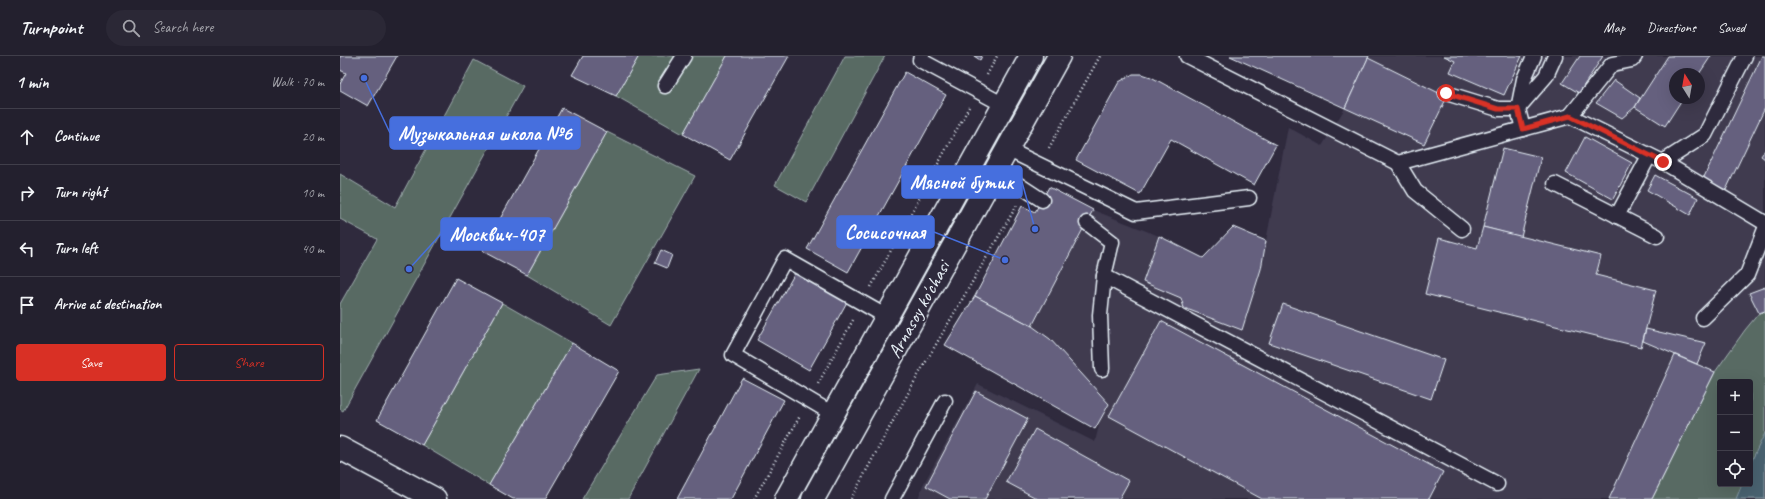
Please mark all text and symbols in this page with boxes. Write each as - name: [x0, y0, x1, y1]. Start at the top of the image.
- search box: [106, 10, 386, 46]
- text: Turnpoint: [20, 16, 82, 40]
- icon: search: [120, 17, 142, 39]
- text: Search here: [152, 18, 214, 37]
- text: Map: [1604, 19, 1625, 36]
- text: Directions: [1647, 19, 1696, 36]
- text: Saved: [1718, 19, 1745, 36]
- north arrow: [1669, 68, 1705, 104]
- text: 1 min: [16, 72, 49, 93]
- text: Walk · 70 m: [271, 74, 324, 90]
- route start: [1437, 84, 1455, 102]
- callout: Mузыкальная школа №6: [390, 117, 580, 149]
- text: Mузыкальная школа №6: [398, 121, 573, 147]
- icon: ahead: [16, 126, 38, 148]
- text: Continue: [54, 127, 99, 146]
- text: 20 m: [302, 129, 324, 145]
- route end: [1654, 153, 1672, 171]
- callout: Мясной бутик: [902, 166, 1022, 198]
- text: Мясной бутик: [910, 170, 1016, 195]
- icon: right: [16, 182, 38, 204]
- text: Turn right: [54, 183, 107, 202]
- text: 10 m: [302, 185, 324, 201]
- callout: Сосисочная: [837, 216, 934, 248]
- callout: Москвич-407: [441, 218, 552, 250]
- text: Сосисочная: [845, 220, 927, 245]
- text: Москвич-407: [450, 222, 546, 247]
- icon: left: [16, 238, 38, 260]
- text: Turn left: [54, 239, 97, 258]
- text: 40 m: [302, 241, 324, 257]
- street label: Arnasoy ko'chasi: [882, 255, 956, 362]
- icon: arrive: [16, 294, 38, 316]
- text: Arrive at destination: [54, 295, 161, 314]
- button: Save: [16, 344, 166, 381]
- button: Share: [174, 344, 324, 381]
- map controls: [1717, 379, 1753, 487]
- button: +: [1717, 379, 1753, 415]
- button: −: [1717, 415, 1753, 451]
- button: locate: [1717, 451, 1753, 487]

